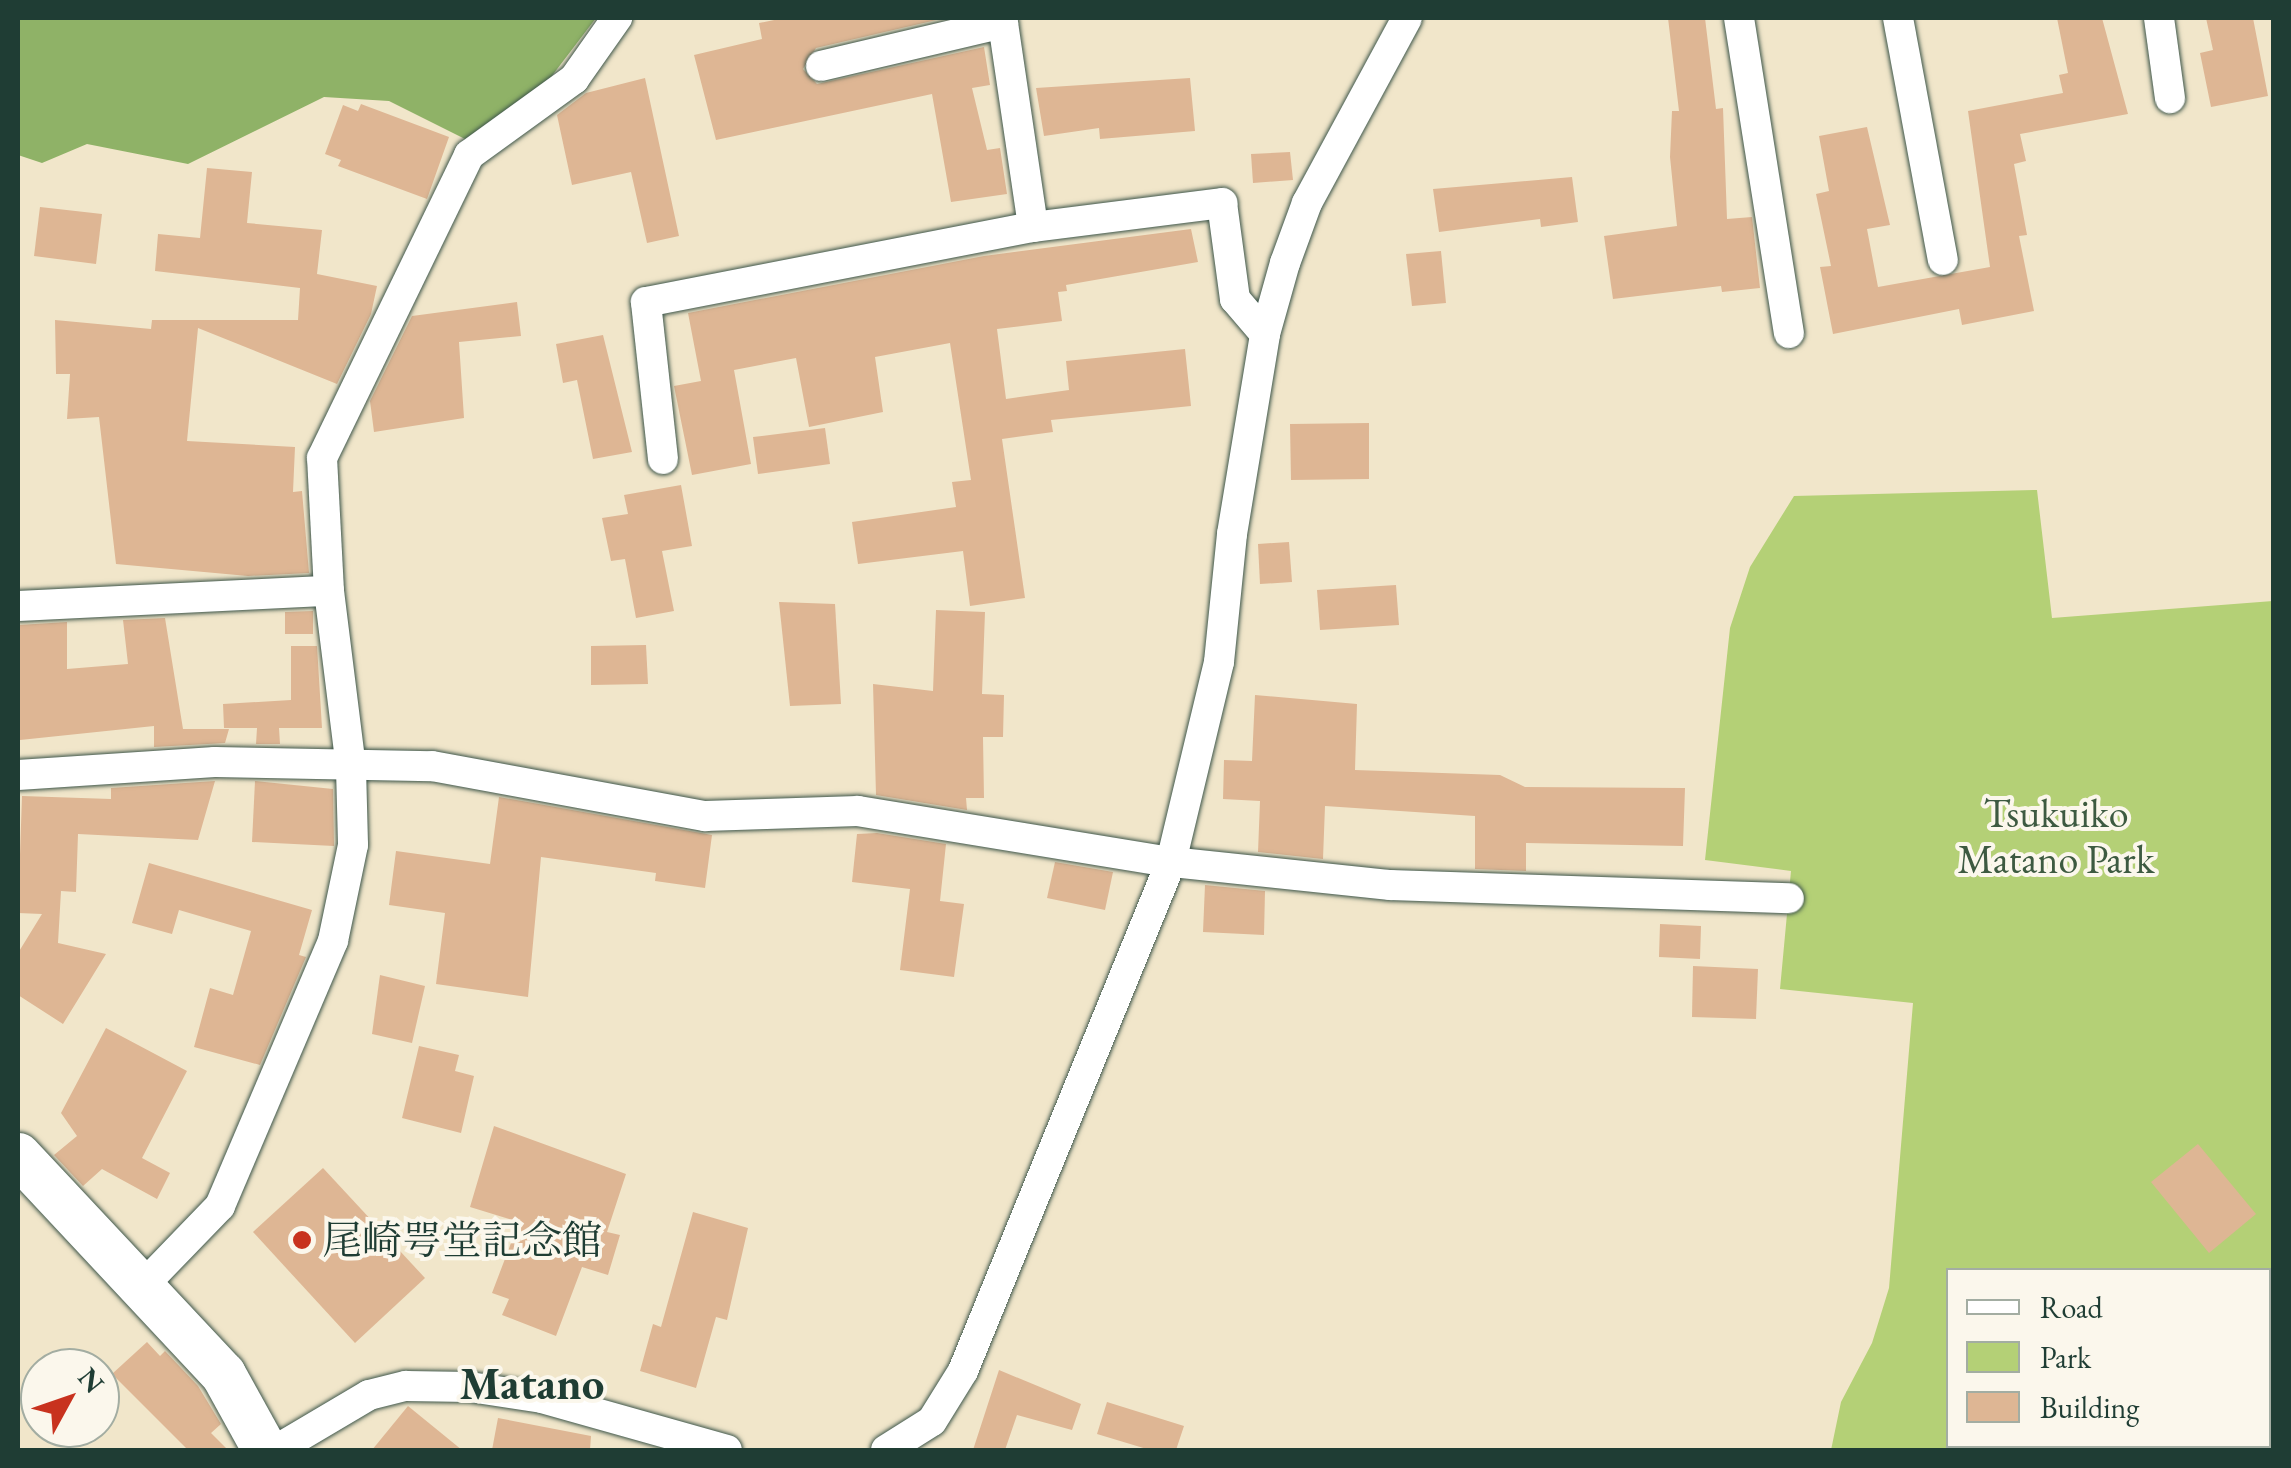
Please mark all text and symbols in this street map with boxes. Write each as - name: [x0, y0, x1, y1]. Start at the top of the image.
- park label: Tsukuiko Matano Park: [1958, 789, 2154, 883]
- place label: 尾崎咢堂記念館: [322, 1216, 602, 1264]
- marker: 尾崎咢堂記念館: [291, 1229, 313, 1251]
- legend: [1946, 1268, 2271, 1448]
- text: Road: [2040, 1288, 2103, 1327]
- text: Park: [2040, 1338, 2091, 1377]
- north arrow: [20, 1348, 120, 1448]
- district label: Matano: [460, 1357, 604, 1411]
- text: N: [70, 1360, 113, 1400]
- text: Building: [2040, 1388, 2139, 1427]

